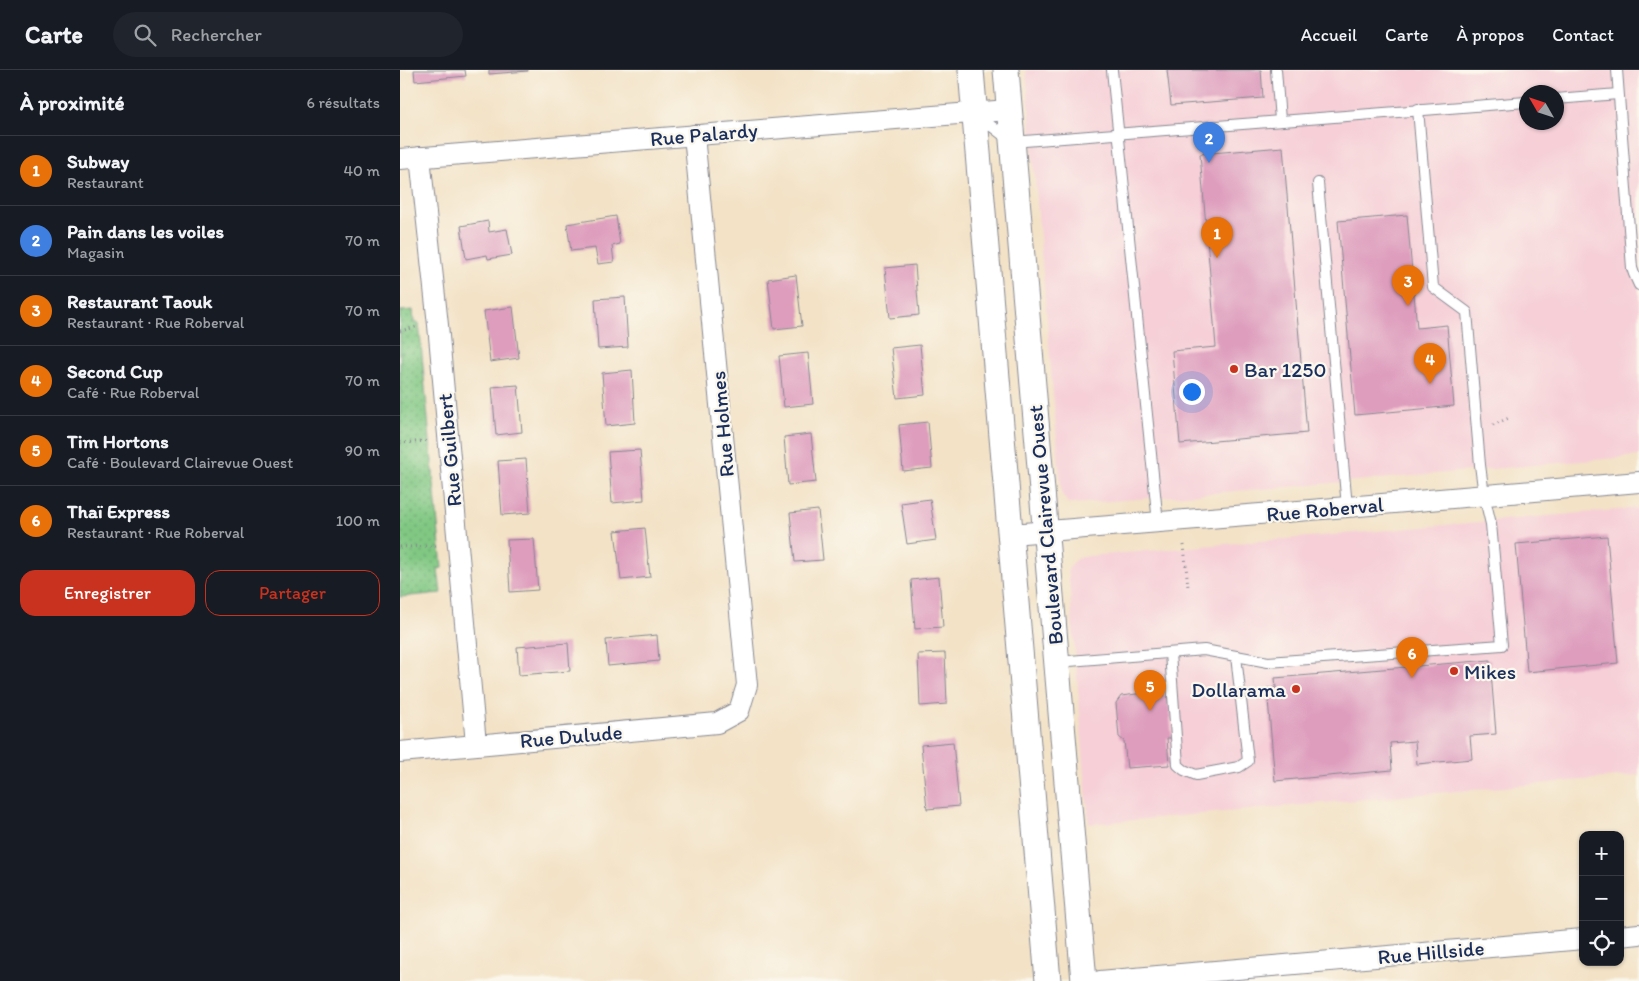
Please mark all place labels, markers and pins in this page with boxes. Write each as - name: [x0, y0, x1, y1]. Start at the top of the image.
- pin: 2: [1193, 122, 1225, 163]
- pin: 1: [1201, 217, 1233, 258]
- pin: 3: [1392, 265, 1424, 306]
- pin: 4: [1414, 343, 1446, 384]
- place label: Bar 1250: [1244, 357, 1326, 382]
- marker: Bar 1250: [1228, 363, 1240, 375]
- pin: 6: [1396, 637, 1428, 678]
- place label: Mikes: [1464, 659, 1516, 684]
- marker: Mikes: [1448, 665, 1460, 677]
- pin: 5: [1134, 670, 1166, 711]
- place label: Dollarama: [1191, 677, 1286, 702]
- marker: Dollarama: [1290, 683, 1302, 695]

